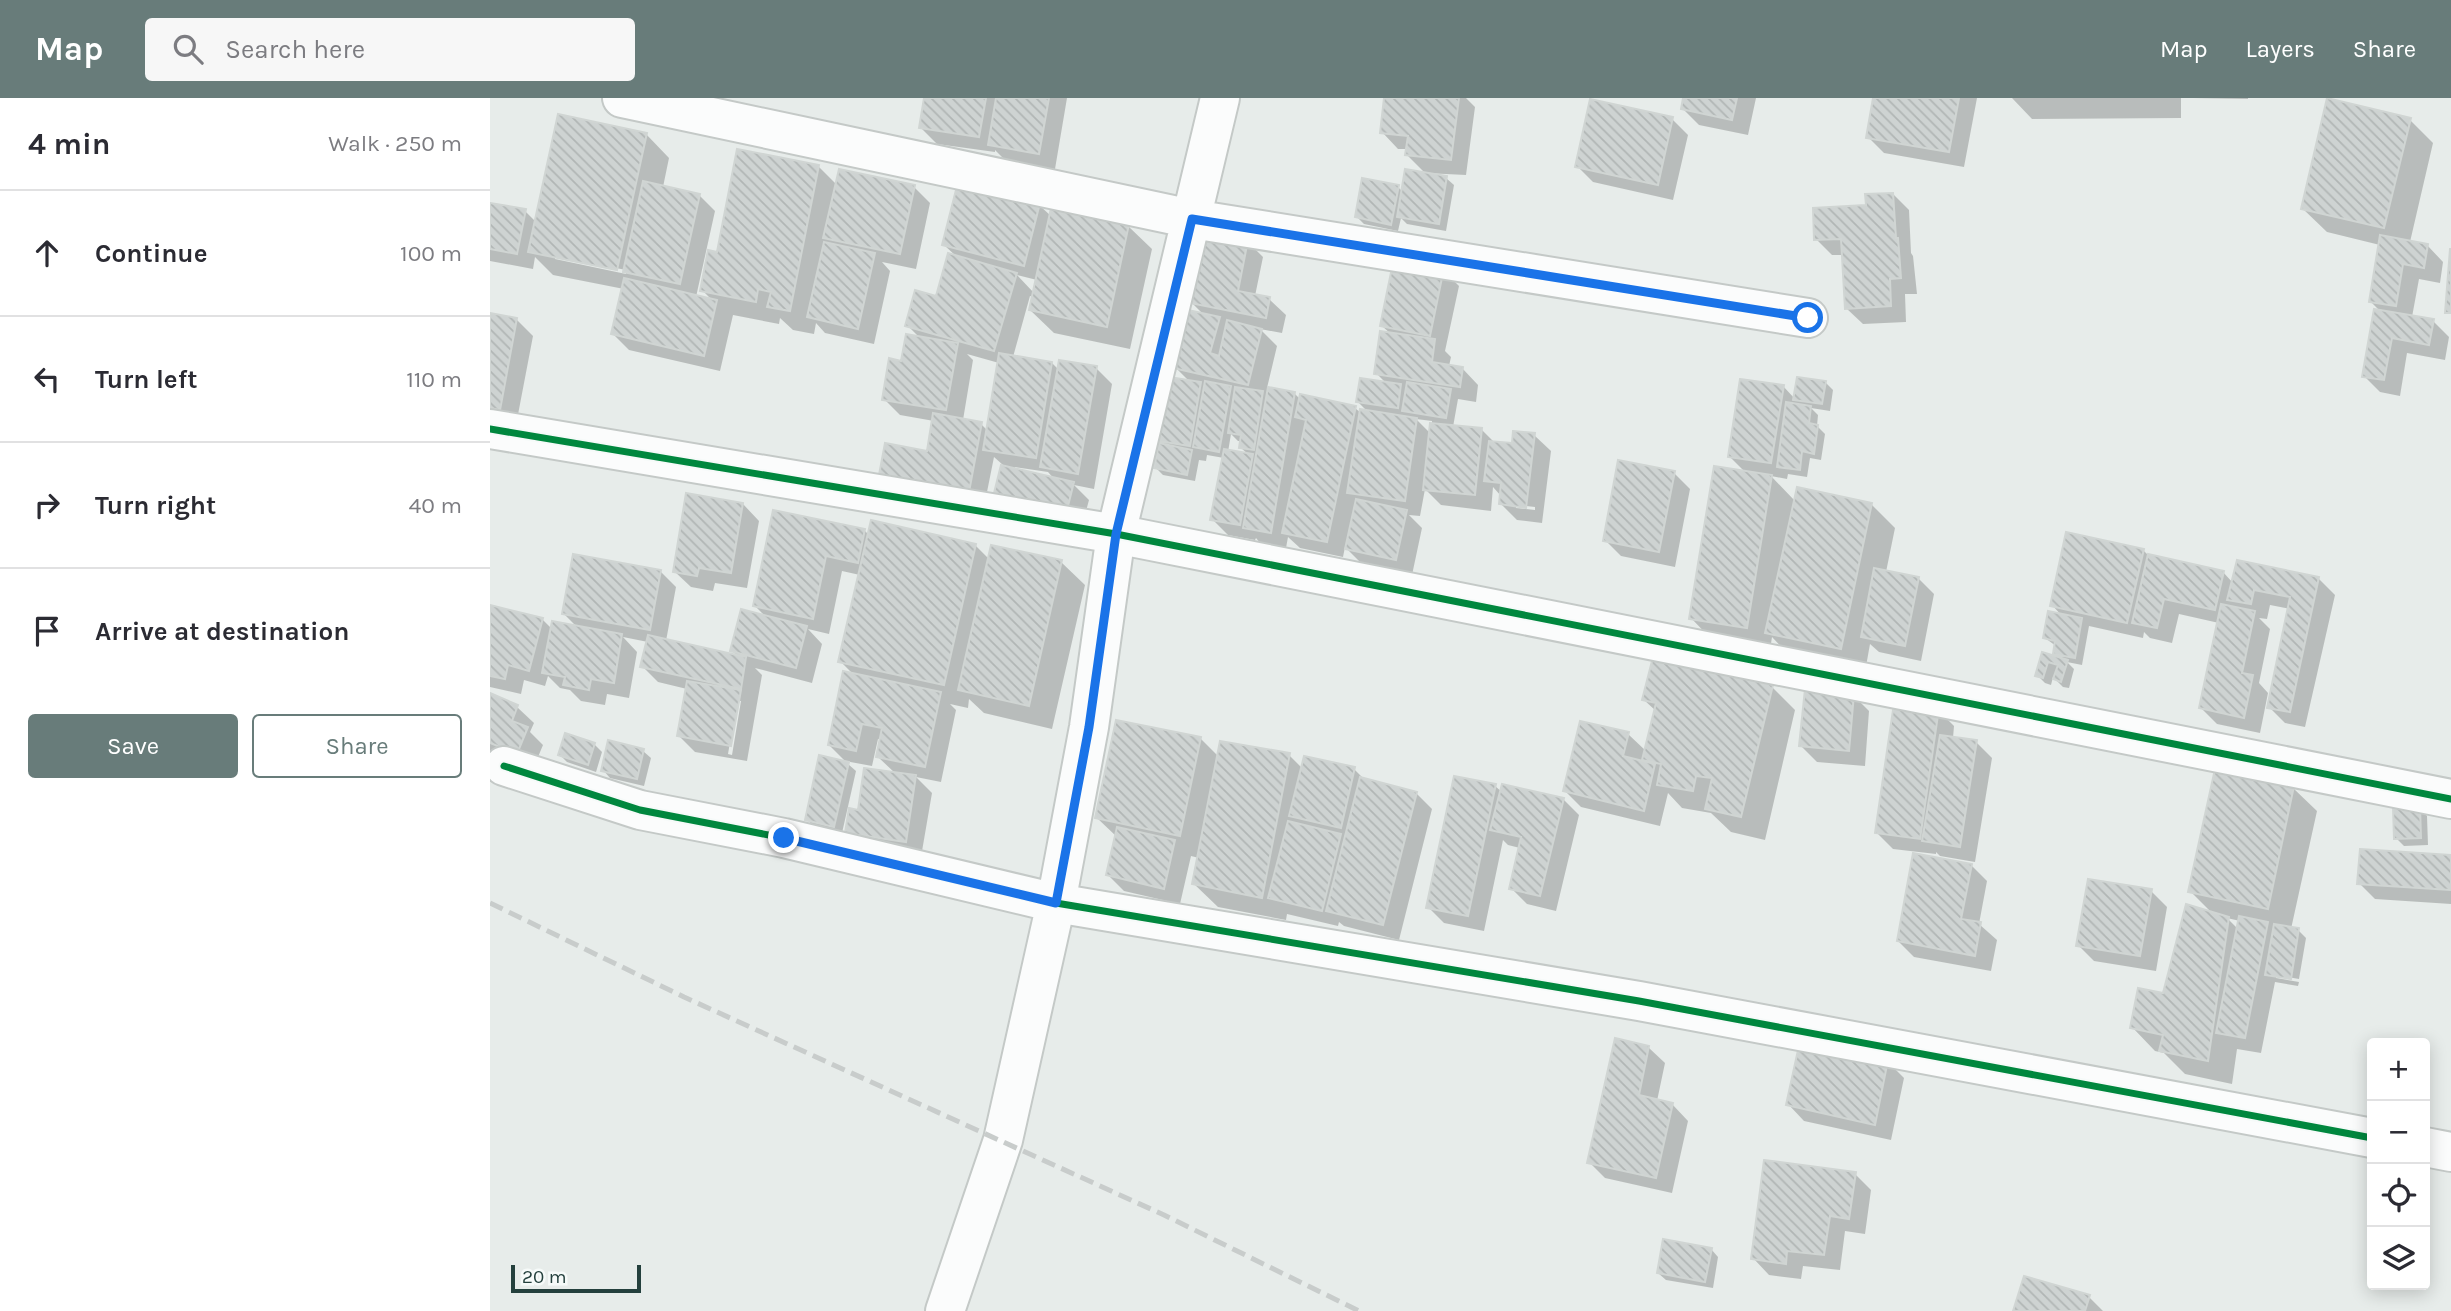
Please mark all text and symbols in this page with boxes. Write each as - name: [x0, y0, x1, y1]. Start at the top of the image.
- search box: [145, 18, 635, 81]
- text: Map: [35, 30, 103, 68]
- icon: search: [169, 30, 207, 68]
- text: Search here: [225, 34, 365, 65]
- text: Map: [2160, 35, 2208, 63]
- text: Layers: [2246, 35, 2315, 63]
- text: Share: [2353, 35, 2416, 63]
- text: 4 min: [28, 126, 110, 162]
- text: Walk · 250 m: [328, 130, 462, 157]
- icon: ahead: [28, 234, 66, 272]
- text: Continue: [95, 238, 207, 269]
- text: 100 m: [400, 240, 462, 267]
- route start: [1792, 302, 1823, 333]
- icon: left: [28, 360, 66, 398]
- text: Turn left: [95, 364, 197, 395]
- text: 110 m: [406, 366, 462, 393]
- icon: right: [28, 486, 66, 524]
- text: Turn right: [95, 490, 216, 521]
- text: 40 m: [409, 492, 462, 519]
- icon: arrive: [28, 612, 66, 650]
- text: Arrive at destination: [95, 616, 349, 647]
- button: Save: [28, 714, 238, 778]
- button: Share: [252, 714, 462, 778]
- route end: [768, 822, 799, 853]
- map controls: [2367, 1038, 2430, 1290]
- button: +: [2367, 1038, 2430, 1101]
- button: −: [2367, 1101, 2430, 1164]
- button: locate: [2367, 1164, 2430, 1227]
- button: layers: [2367, 1227, 2430, 1290]
- scale bar: [511, 1262, 640, 1294]
- text: 20 m: [522, 1266, 567, 1288]

